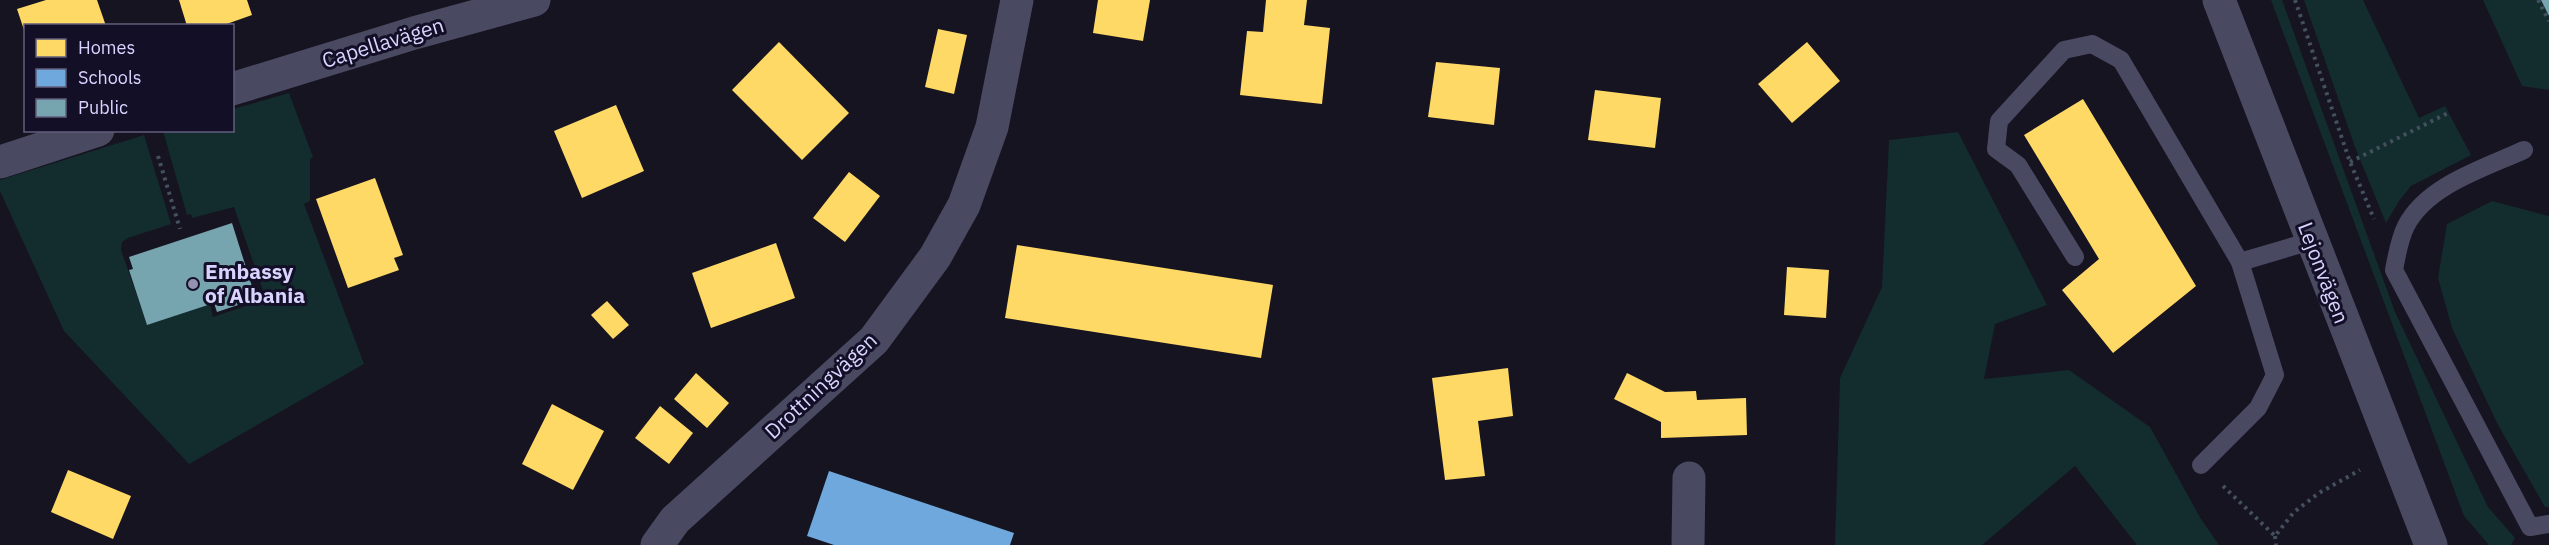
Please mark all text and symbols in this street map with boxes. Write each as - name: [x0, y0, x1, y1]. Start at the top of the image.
- street label: Capellavägen: [318, 10, 447, 74]
- legend: [24, 24, 234, 132]
- text: Homes: [78, 36, 135, 59]
- text: Schools: [78, 66, 142, 89]
- text: Public: [78, 96, 128, 119]
- street label: Lejonvägen: [2292, 218, 2356, 327]
- place label: Embassy of Albania: [205, 257, 305, 309]
- marker: Embassy of Albania: [186, 277, 200, 291]
- street label: Drottningvägen: [758, 326, 883, 445]

